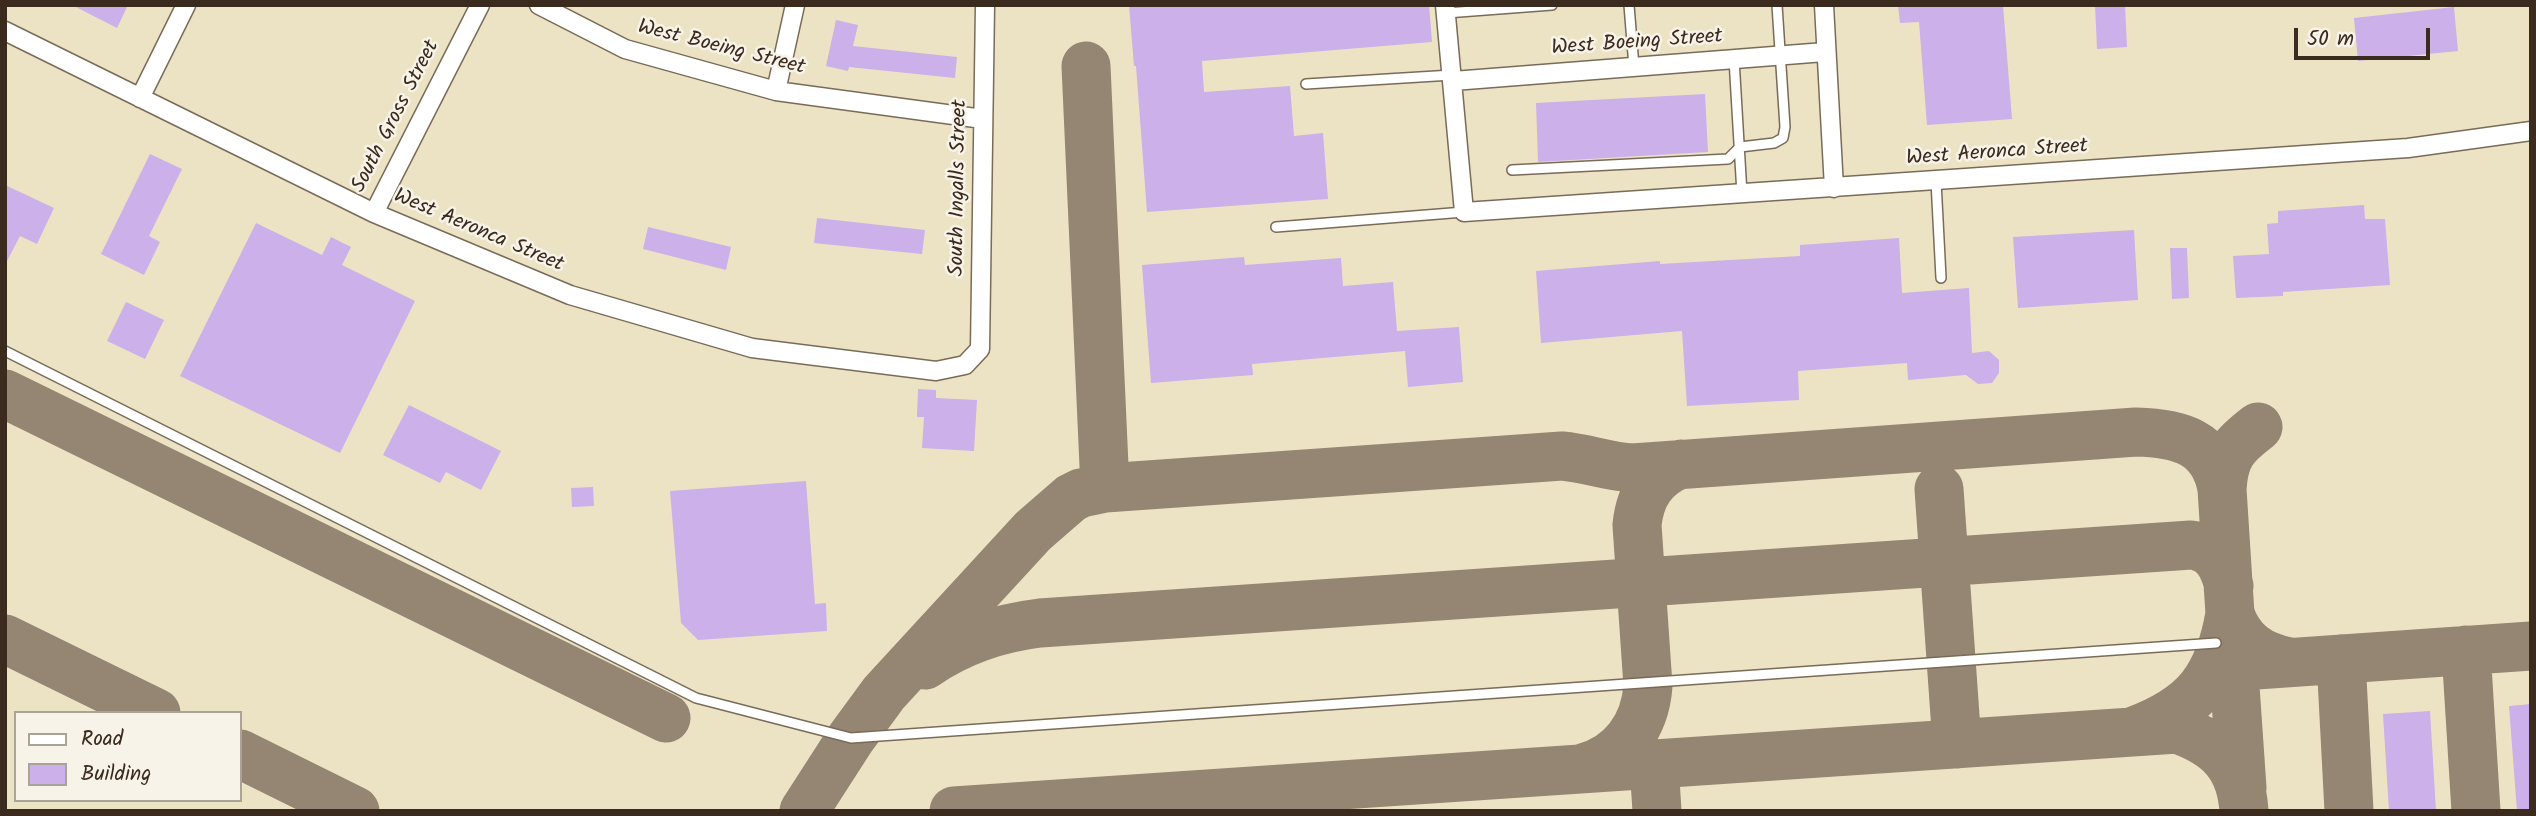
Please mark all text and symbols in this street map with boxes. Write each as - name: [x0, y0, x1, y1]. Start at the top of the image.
- scale bar: [2298, 14, 2434, 58]
- street label: West Boeing Street: [635, 16, 807, 82]
- text: 50 m: [2307, 23, 2354, 56]
- street label: West Boeing Street: [1551, 25, 1723, 63]
- street label: South Gross Street: [348, 37, 446, 197]
- street label: South Ingalls Street: [946, 99, 974, 277]
- street label: West Aeronca Street: [1905, 135, 2089, 173]
- street label: West Aeronca Street: [389, 185, 567, 279]
- legend: [14, 711, 242, 802]
- text: Road: [81, 723, 123, 756]
- text: Building: [81, 758, 151, 791]

